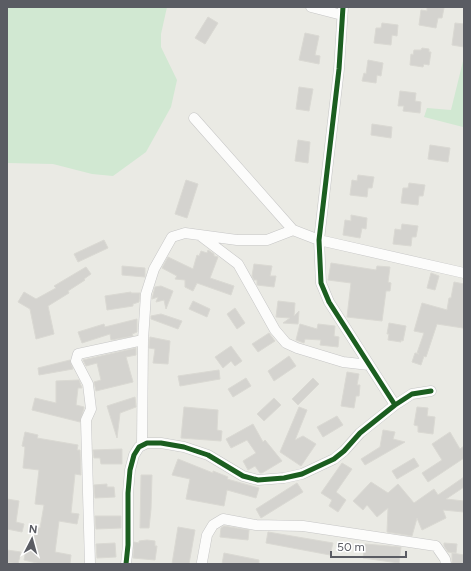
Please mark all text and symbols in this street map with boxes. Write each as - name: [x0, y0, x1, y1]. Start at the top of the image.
- north arrow: [12, 519, 52, 559]
- text: N: [28, 523, 38, 536]
- scale bar: [331, 533, 406, 559]
- text: 50 m: [337, 540, 365, 554]

